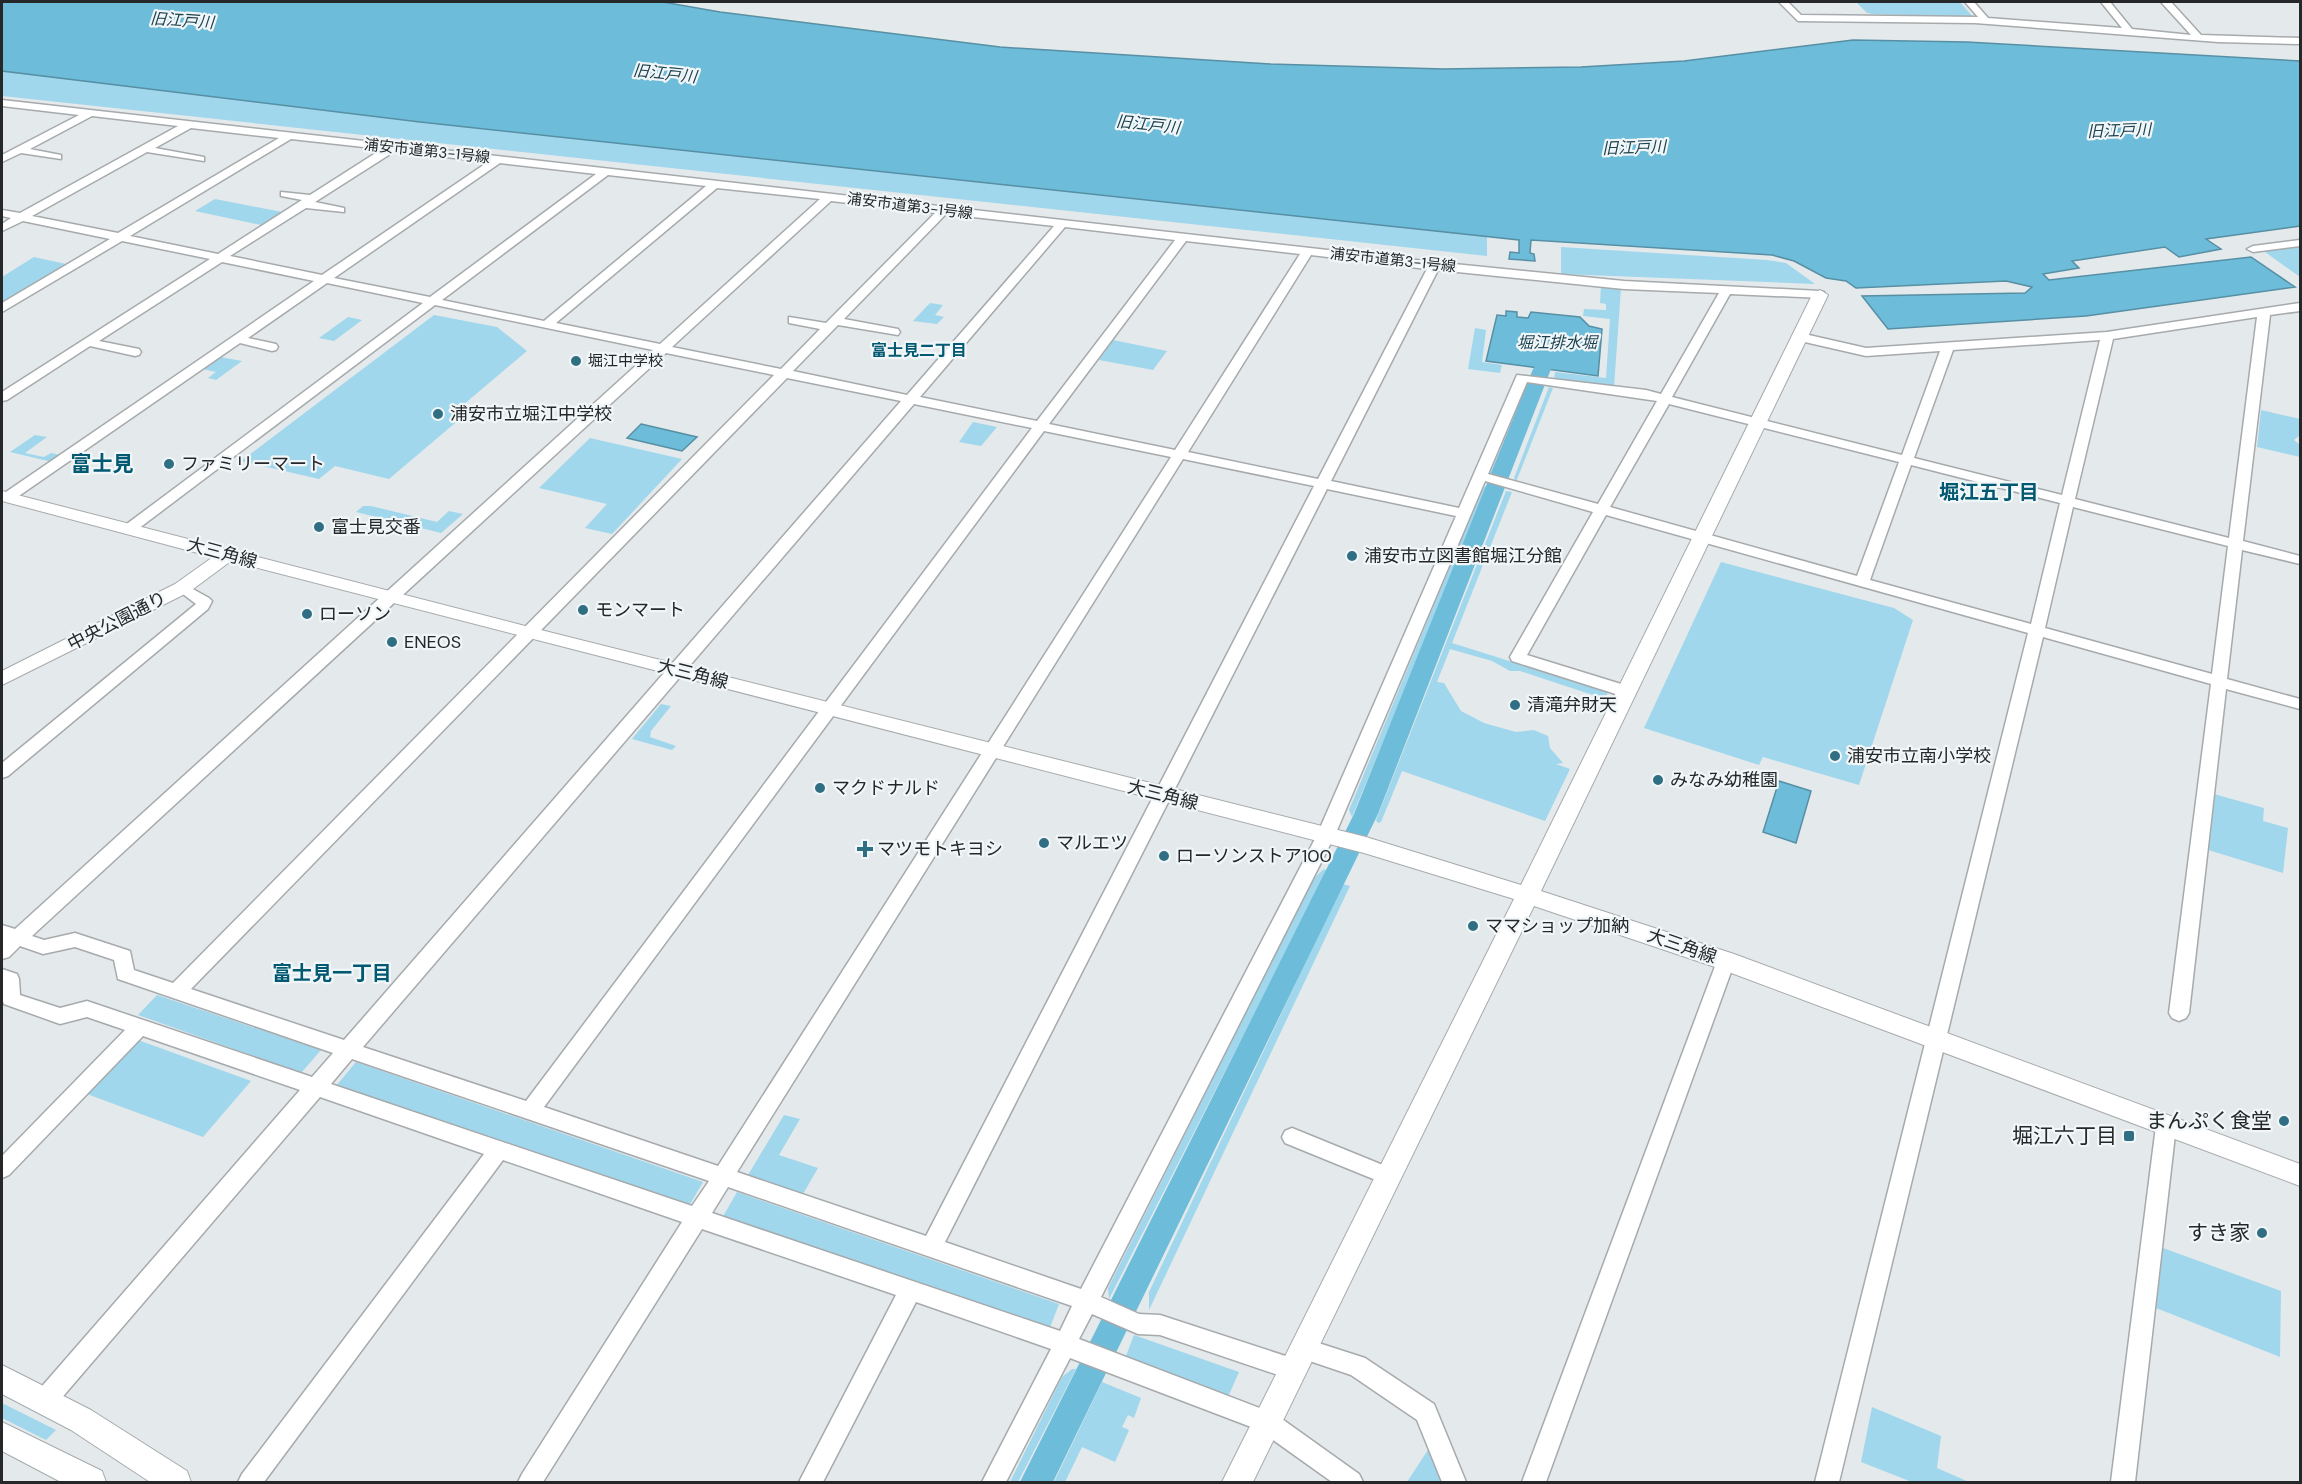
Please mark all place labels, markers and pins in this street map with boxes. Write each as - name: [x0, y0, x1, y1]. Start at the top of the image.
- place label: 堀江中学校: [588, 351, 663, 371]
- marker: 堀江中学校: [569, 354, 583, 368]
- place label: 浦安市立堀江中学校: [450, 402, 612, 426]
- marker: 浦安市立堀江中学校: [431, 407, 445, 421]
- place label: ファミリーマート: [181, 452, 325, 476]
- marker: ファミリーマート: [162, 457, 176, 471]
- place label: 富士見交番: [331, 515, 421, 539]
- marker: 富士見交番: [312, 520, 326, 534]
- place label: 浦安市立図書館堀江分館: [1364, 544, 1562, 568]
- marker: 浦安市立図書館堀江分館: [1345, 549, 1359, 563]
- place label: モンマート: [595, 598, 685, 622]
- place label: ローソン: [319, 602, 391, 626]
- marker: モンマート: [576, 603, 590, 617]
- marker: ローソン: [300, 607, 314, 621]
- place label: ENEOS: [404, 630, 461, 654]
- marker: ENEOS: [385, 635, 399, 649]
- place label: 清滝弁財天: [1527, 693, 1617, 717]
- marker: 清滝弁財天: [1508, 698, 1522, 712]
- place label: 浦安市立南小学校: [1847, 744, 1991, 768]
- marker: 浦安市立南小学校: [1828, 749, 1842, 763]
- place label: みなみ幼稚園: [1670, 768, 1778, 792]
- marker: みなみ幼稚園: [1651, 773, 1665, 787]
- place label: マクドナルド: [832, 776, 940, 800]
- marker: マクドナルド: [813, 781, 827, 795]
- place label: マルエツ: [1056, 831, 1128, 855]
- marker: マルエツ: [1037, 836, 1051, 850]
- place label: マツモトキヨシ: [877, 837, 1003, 861]
- marker: マツモトキヨシ: [858, 842, 872, 856]
- place label: ローソンストア100: [1176, 844, 1332, 868]
- marker: ローソンストア100: [1157, 849, 1171, 863]
- place label: ママショップ加納: [1485, 914, 1629, 938]
- marker: ママショップ加納: [1466, 919, 1480, 933]
- place label: まんぷく食堂: [2146, 1107, 2272, 1135]
- marker: まんぷく食堂: [2277, 1114, 2291, 1128]
- place label: 堀江六丁目: [2012, 1122, 2117, 1150]
- marker: 堀江六丁目: [2122, 1129, 2136, 1143]
- place label: すき家: [2187, 1219, 2250, 1247]
- marker: すき家: [2255, 1226, 2269, 1240]

